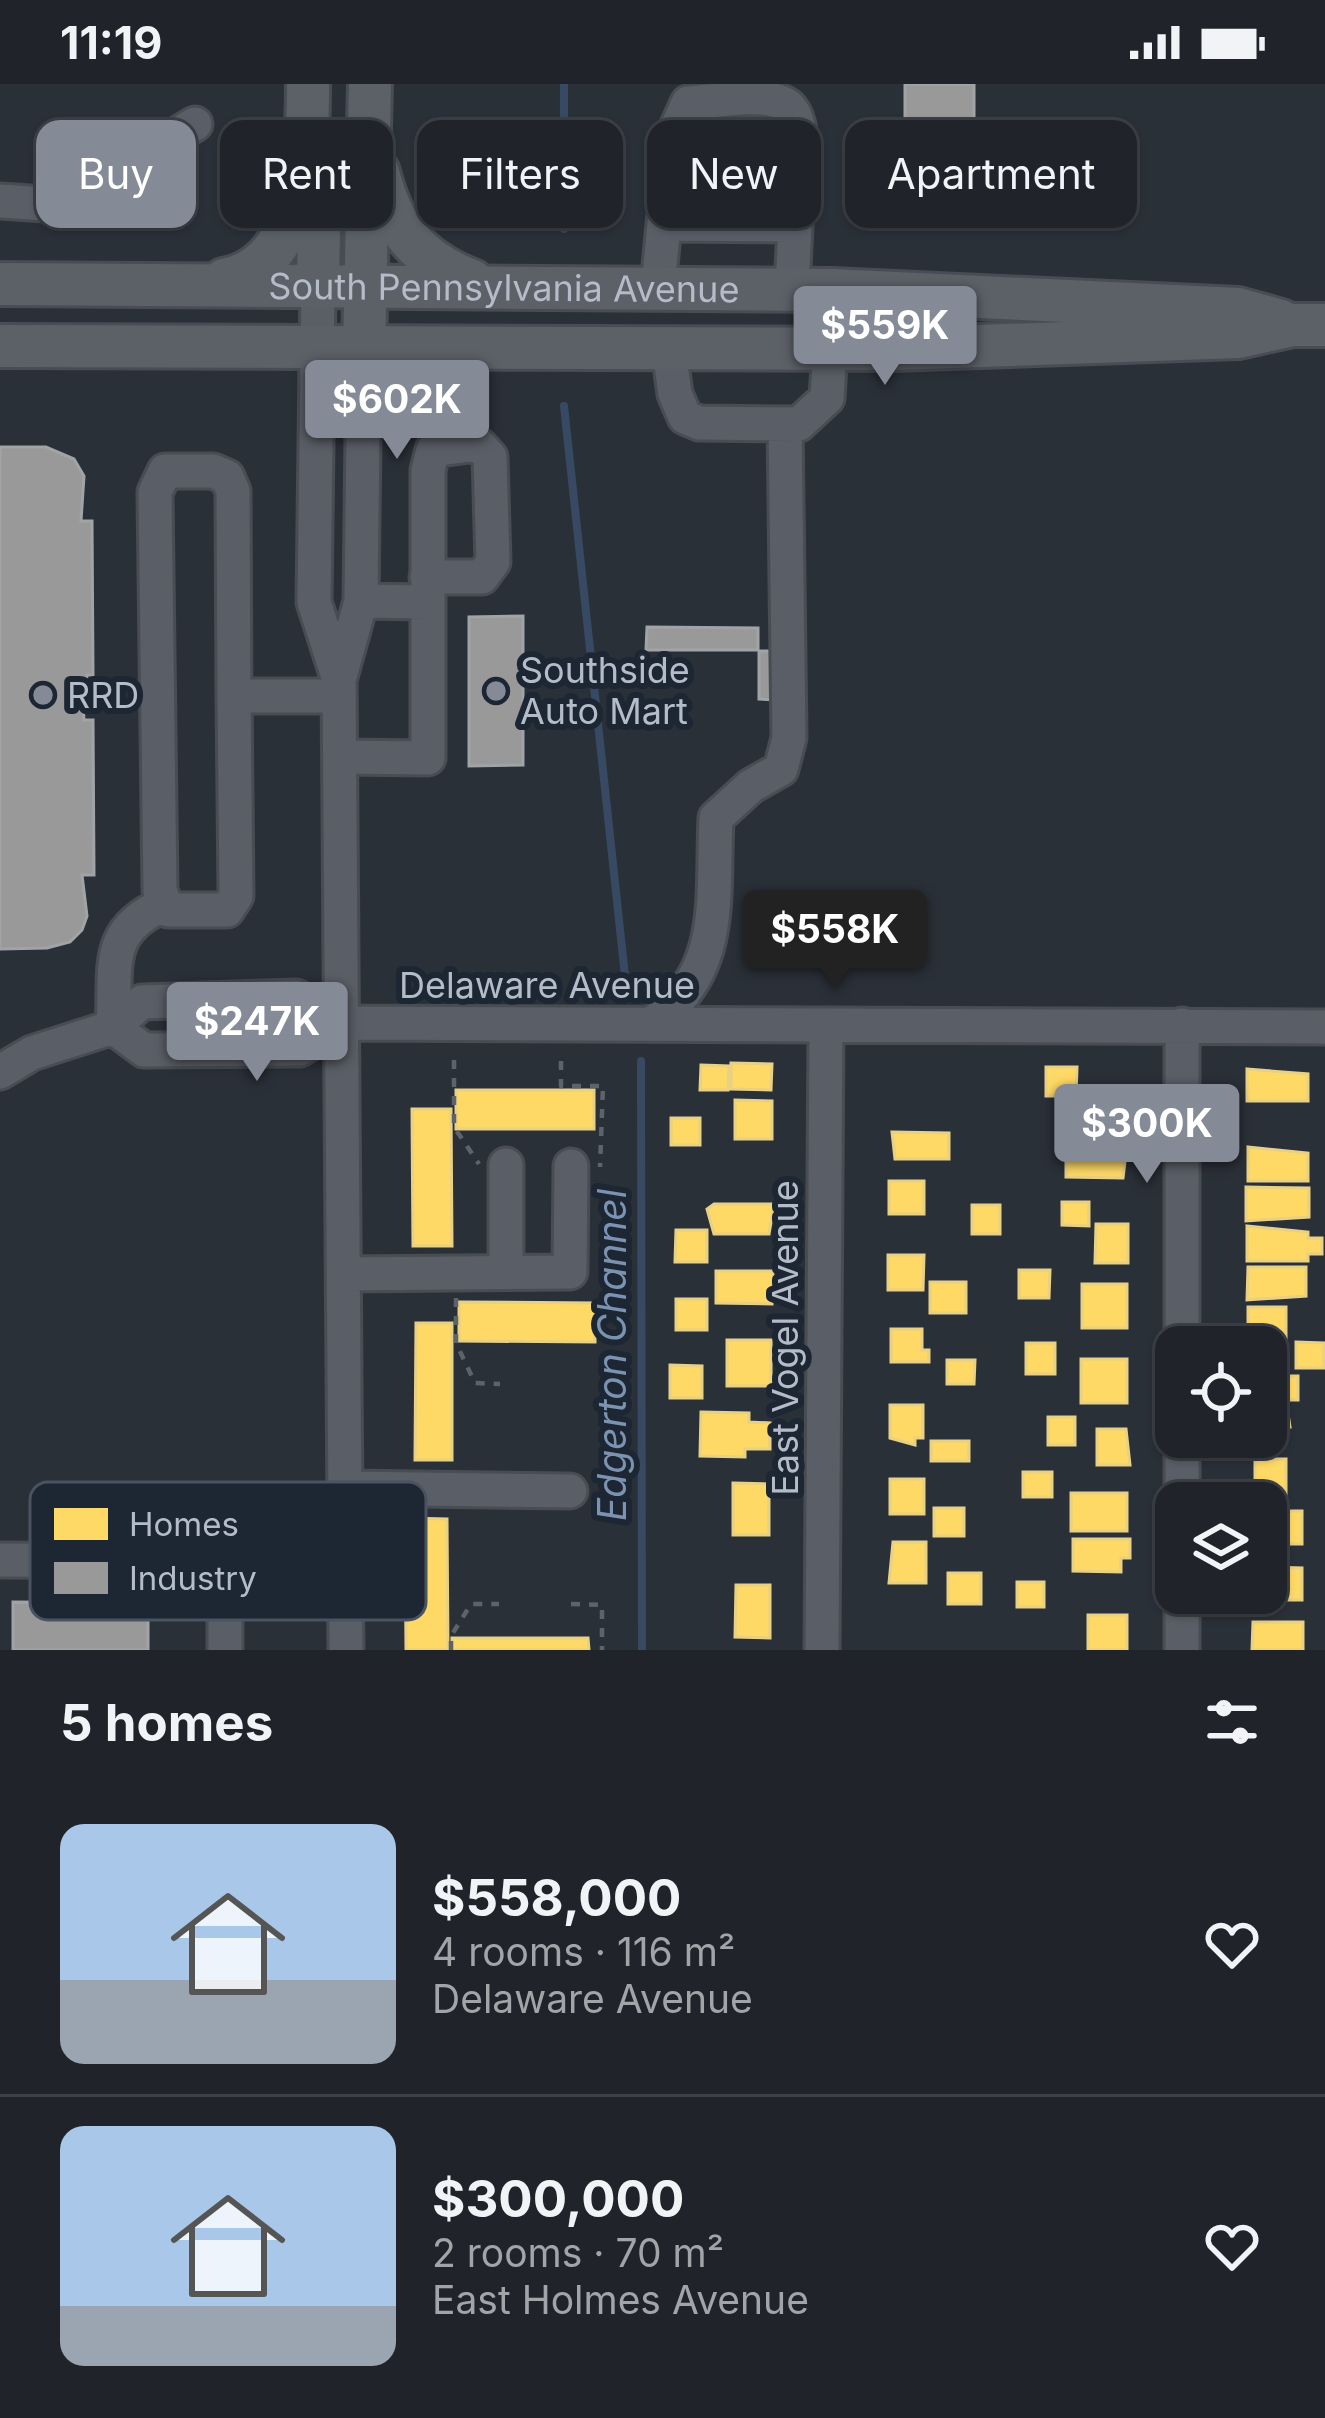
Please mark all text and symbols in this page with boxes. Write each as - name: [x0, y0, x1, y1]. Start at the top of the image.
- text: 11:19: [60, 15, 162, 70]
- chip: Buy: [36, 120, 196, 228]
- chip: Rent: [220, 120, 393, 228]
- chip: Filters: [417, 120, 623, 228]
- chip: New: [647, 120, 821, 228]
- chip: Apartment: [845, 120, 1137, 228]
- street label: South Pennsylvania Avenue: [268, 264, 740, 311]
- pin: $559K: [801, 286, 969, 388]
- text: $559K: [821, 301, 949, 348]
- pin: $602K: [313, 360, 481, 462]
- text: $602K: [332, 375, 462, 422]
- place label: Southside Auto Mart: [520, 648, 690, 733]
- place label: RRD: [67, 673, 139, 717]
- marker: Southside Auto Mart: [483, 678, 509, 704]
- marker: RRD: [30, 682, 56, 708]
- pin: $558K: [751, 890, 919, 992]
- text: $558K: [771, 905, 899, 952]
- street label: Delaware Avenue: [399, 963, 695, 1007]
- pin: $247K: [173, 982, 341, 1084]
- text: $247K: [194, 997, 320, 1044]
- pin: $300K: [1063, 1084, 1231, 1186]
- text: $300K: [1081, 1099, 1213, 1146]
- street label: East Vogel Avenue: [763, 1180, 807, 1496]
- water label: Edgerton Channel: [588, 1188, 635, 1521]
- map controls: [1155, 1326, 1287, 1614]
- button: locate: [1155, 1326, 1287, 1458]
- legend: [30, 1482, 426, 1620]
- button: layers: [1155, 1482, 1287, 1614]
- text: Homes: [129, 1504, 239, 1544]
- text: Industry: [129, 1558, 257, 1598]
- icon: filters: [1199, 1689, 1265, 1755]
- text: 5 homes: [60, 1692, 273, 1753]
- text: $558,000: [432, 1867, 681, 1928]
- icon: home: [156, 1872, 300, 2016]
- icon: heart: [1199, 1911, 1265, 1977]
- text: 4 rooms · 116 m²: [432, 1928, 735, 1975]
- text: Delaware Avenue: [432, 1975, 753, 2022]
- text: $300,000: [432, 2168, 684, 2229]
- icon: home: [156, 2174, 300, 2318]
- icon: heart: [1199, 2213, 1265, 2279]
- text: 2 rooms · 70 m²: [432, 2229, 724, 2276]
- text: East Holmes Avenue: [432, 2276, 809, 2323]

